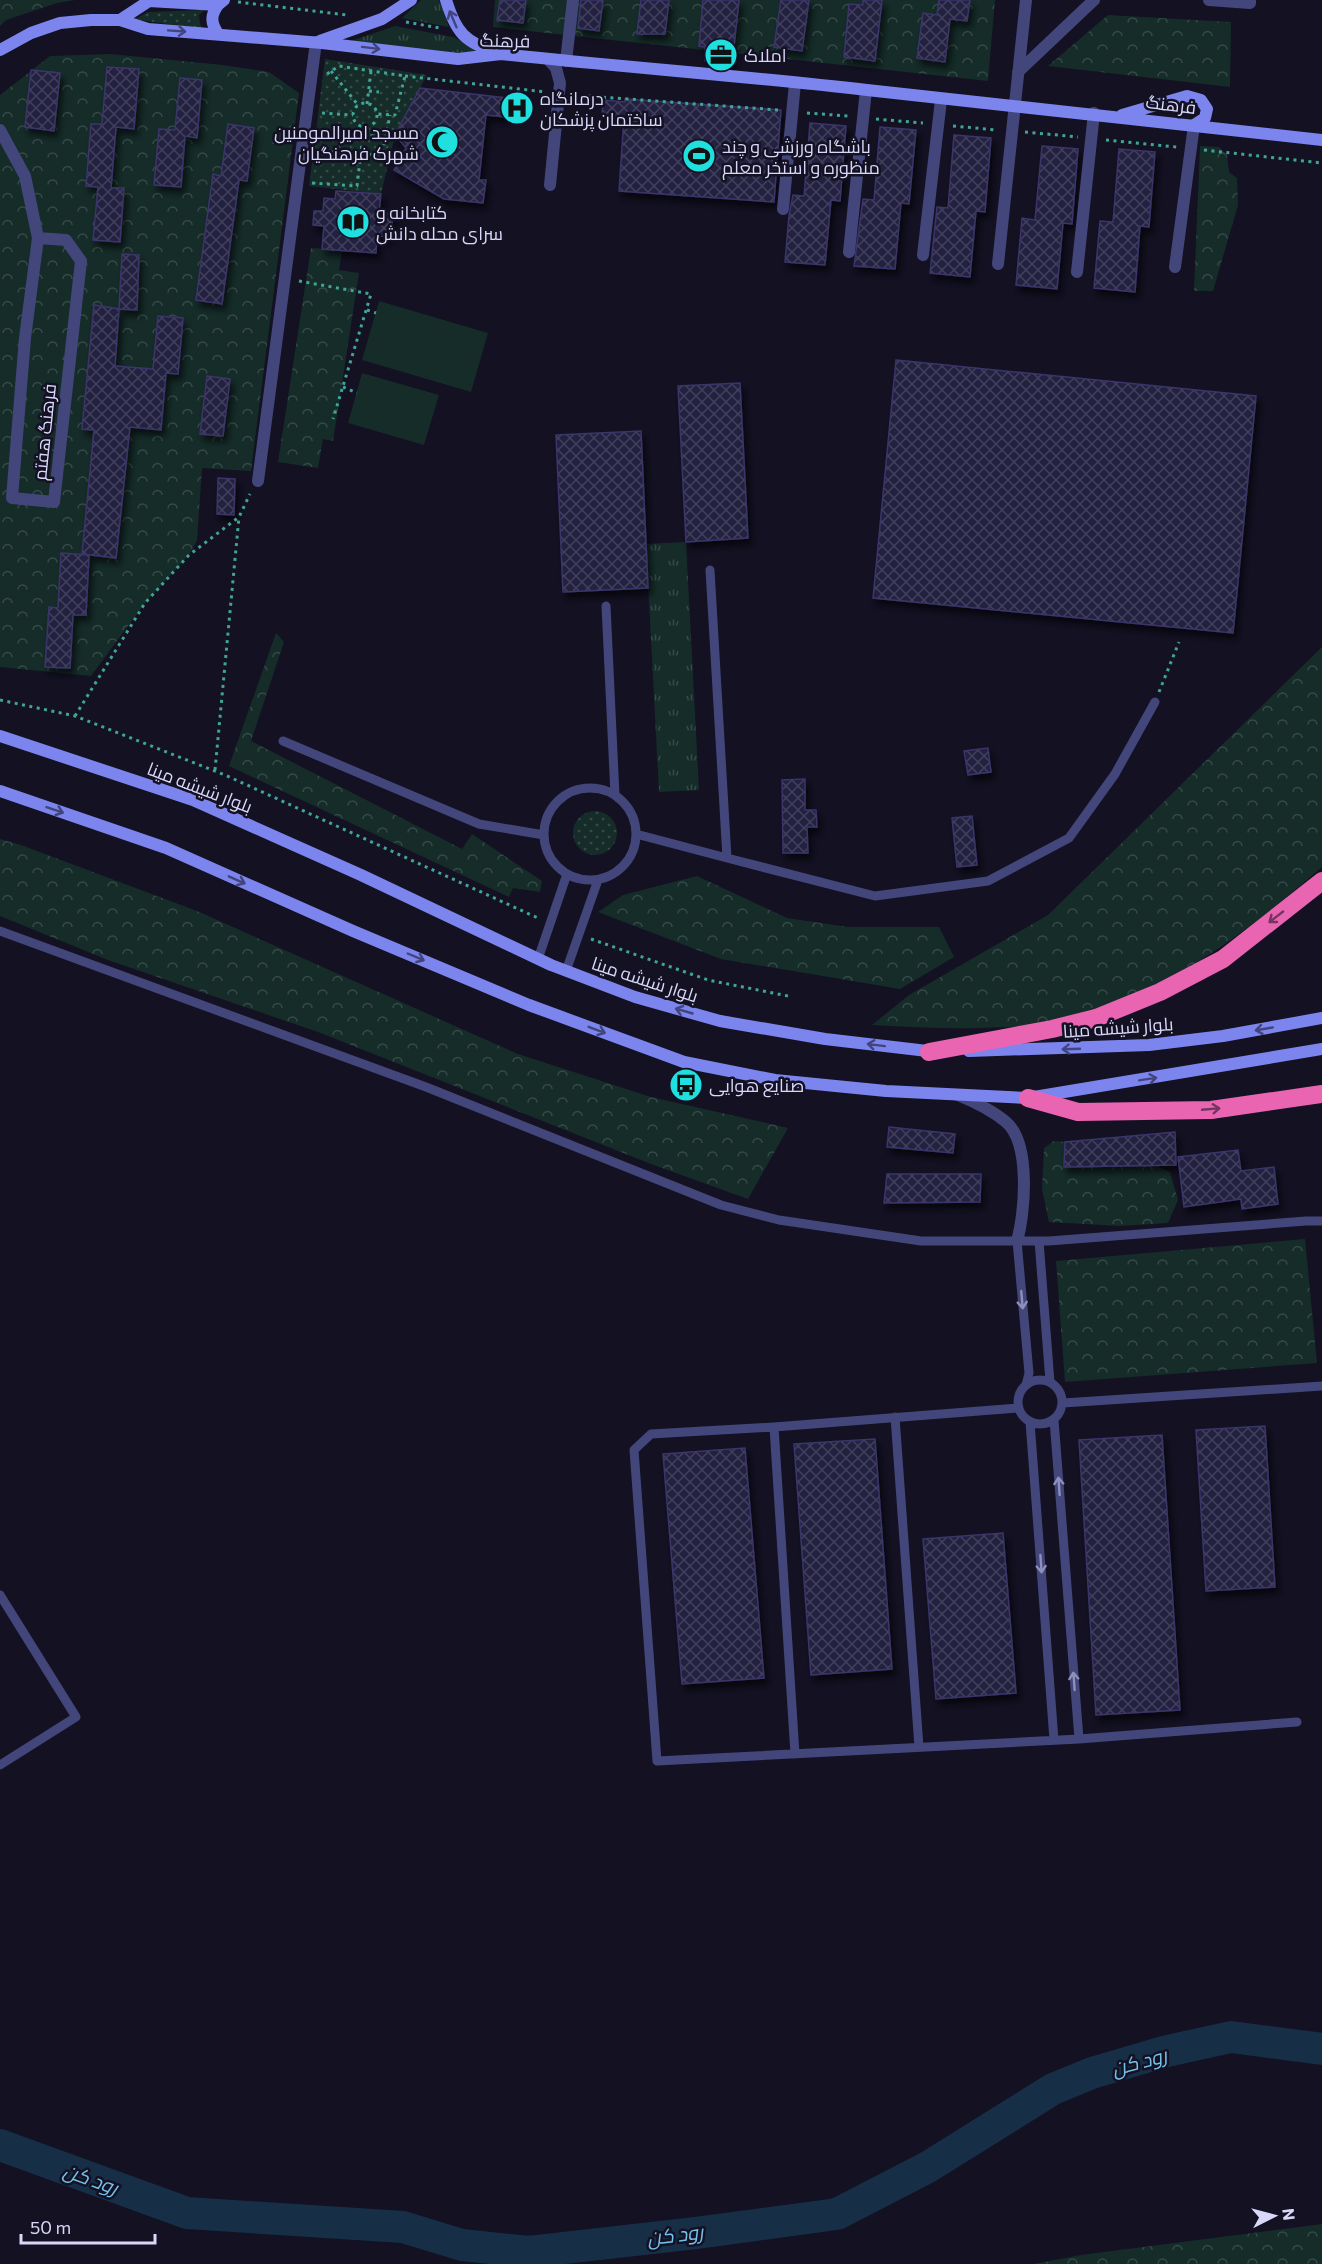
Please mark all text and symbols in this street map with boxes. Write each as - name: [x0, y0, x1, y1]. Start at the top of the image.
- one-way arrow: [447, 10, 458, 29]
- one-way arrow: [167, 26, 187, 37]
- street label: فرهنگ: [479, 29, 531, 52]
- office icon: املاک: [703, 37, 739, 73]
- one-way arrow: [361, 43, 381, 54]
- place label: املاک: [744, 44, 787, 66]
- place label: درمانگاه ساختمان پزشکان: [540, 87, 663, 132]
- hospital icon: درمانگاه ساختمان پزشکان: [499, 90, 535, 126]
- street label: فرهنگ: [1144, 90, 1197, 119]
- place label: مسجد امیرالمومنین شهرک فرهنگیان: [274, 121, 419, 165]
- mosque icon: مسجد امیرالمومنین شهرک فرهنگیان: [424, 124, 460, 160]
- place label: باشگاه ورزشی و چند منظوره و استخر معلم: [722, 135, 880, 180]
- sports icon: باشگاه ورزشی و چند منظوره و استخر معلم: [681, 138, 717, 174]
- place label: کتابخانه و سرای محله دانش: [376, 201, 503, 245]
- library icon: کتابخانه و سرای محله دانش: [335, 204, 371, 240]
- street label: فرهنگ هفتم: [28, 383, 62, 482]
- street label: بلوار شیشه مینا: [144, 757, 256, 818]
- one-way arrow: [45, 805, 64, 816]
- one-way arrow: [228, 874, 246, 886]
- one-way arrow: [1268, 911, 1284, 924]
- street label: بلوار شیشه مینا: [589, 951, 701, 1008]
- one-way arrow: [406, 952, 425, 963]
- one-way arrow: [675, 1005, 694, 1016]
- street label: بلوار شیشه مینا: [1062, 1012, 1174, 1043]
- one-way arrow: [1255, 1024, 1275, 1035]
- one-way arrow: [587, 1025, 606, 1036]
- one-way arrow: [867, 1040, 887, 1051]
- one-way arrow: [1061, 1043, 1081, 1055]
- bus stop icon: صنایع هوایی: [668, 1067, 704, 1103]
- one-way arrow: [1138, 1073, 1158, 1084]
- place label: صنایع هوایی: [709, 1074, 804, 1098]
- one-way arrow: [1201, 1103, 1220, 1114]
- one-way arrow: [1017, 1289, 1028, 1309]
- one-way arrow: [1054, 1477, 1065, 1497]
- one-way arrow: [1036, 1554, 1047, 1574]
- one-way arrow: [1069, 1671, 1080, 1691]
- water label: رود کن: [1109, 2042, 1171, 2081]
- water label: رود کن: [60, 2157, 123, 2200]
- north arrow: [1244, 2186, 1304, 2246]
- scale bar: [21, 2207, 154, 2245]
- text: N: [1279, 2207, 1299, 2221]
- text: 50 m: [30, 2216, 71, 2238]
- water label: رود کن: [646, 2218, 706, 2250]

